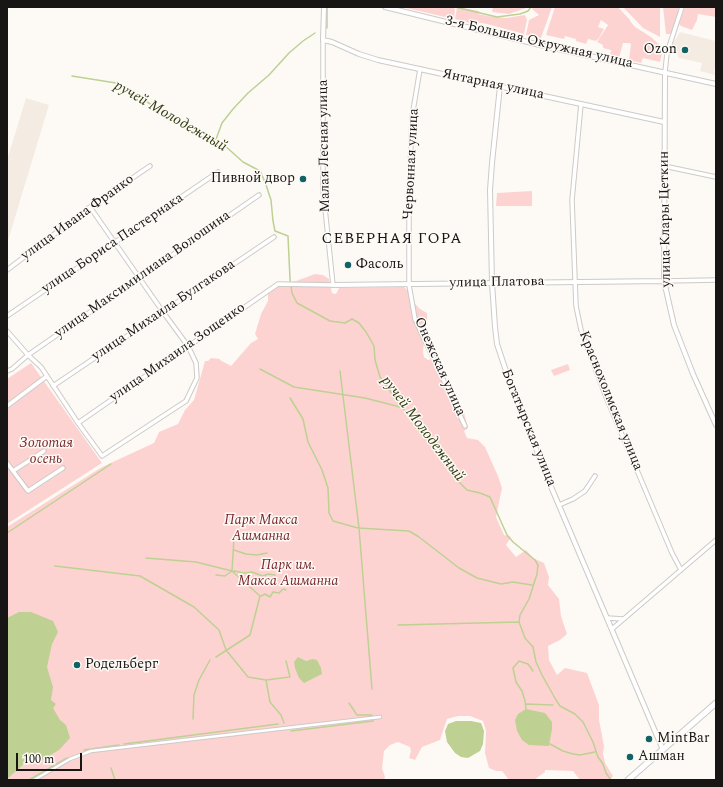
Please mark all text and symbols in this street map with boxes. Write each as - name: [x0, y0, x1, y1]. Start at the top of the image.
- street label: 3-я Большая Окружная улица: [443, 13, 635, 73]
- place label: Ozon: [643, 42, 677, 58]
- marker: Ozon: [680, 45, 690, 55]
- street label: Янтарная улица: [441, 66, 545, 104]
- water label: ручей Молодежный: [110, 77, 230, 157]
- street label: Малая Лесная улица: [315, 79, 335, 213]
- street label: Червонная улица: [401, 108, 423, 220]
- street label: улица Клары Цеткин: [656, 151, 676, 287]
- street label: улица Ивана Франко: [18, 171, 138, 265]
- place label: Пивной двор: [211, 171, 295, 187]
- marker: Пивной двор: [298, 174, 308, 184]
- street label: улица Бориса Пастернака: [39, 190, 187, 298]
- street label: улица Максимилиана Волошина: [52, 208, 234, 342]
- district label: СЕВЕРНАЯ ГОРА: [322, 231, 462, 249]
- street label: улица Михаила Булгакова: [89, 257, 239, 365]
- place label: Фасоль: [356, 257, 404, 273]
- marker: Фасоль: [343, 260, 353, 270]
- street label: улица Платова: [449, 274, 545, 292]
- street label: улица Михаила Зощенко: [107, 300, 249, 406]
- street label: Онежская улица: [410, 315, 468, 419]
- street label: Краснохолмская улица: [574, 329, 646, 473]
- street label: Богатырская улица: [497, 367, 559, 489]
- water label: ручей Молодежный: [376, 373, 468, 485]
- park label: Золотая осень: [19, 436, 73, 468]
- park label: Парк Макса Ашманна: [224, 513, 298, 546]
- park label: Парк им. Макса Ашманна: [238, 558, 338, 590]
- place label: Родельберг: [85, 657, 158, 673]
- marker: Родельберг: [72, 660, 82, 670]
- place label: MintBar: [657, 731, 710, 747]
- marker: MintBar: [644, 734, 654, 744]
- scale bar: [18, 745, 84, 771]
- place label: Ашман: [638, 749, 685, 765]
- text: 100 m: [23, 750, 54, 769]
- marker: Ашман: [625, 752, 635, 762]

